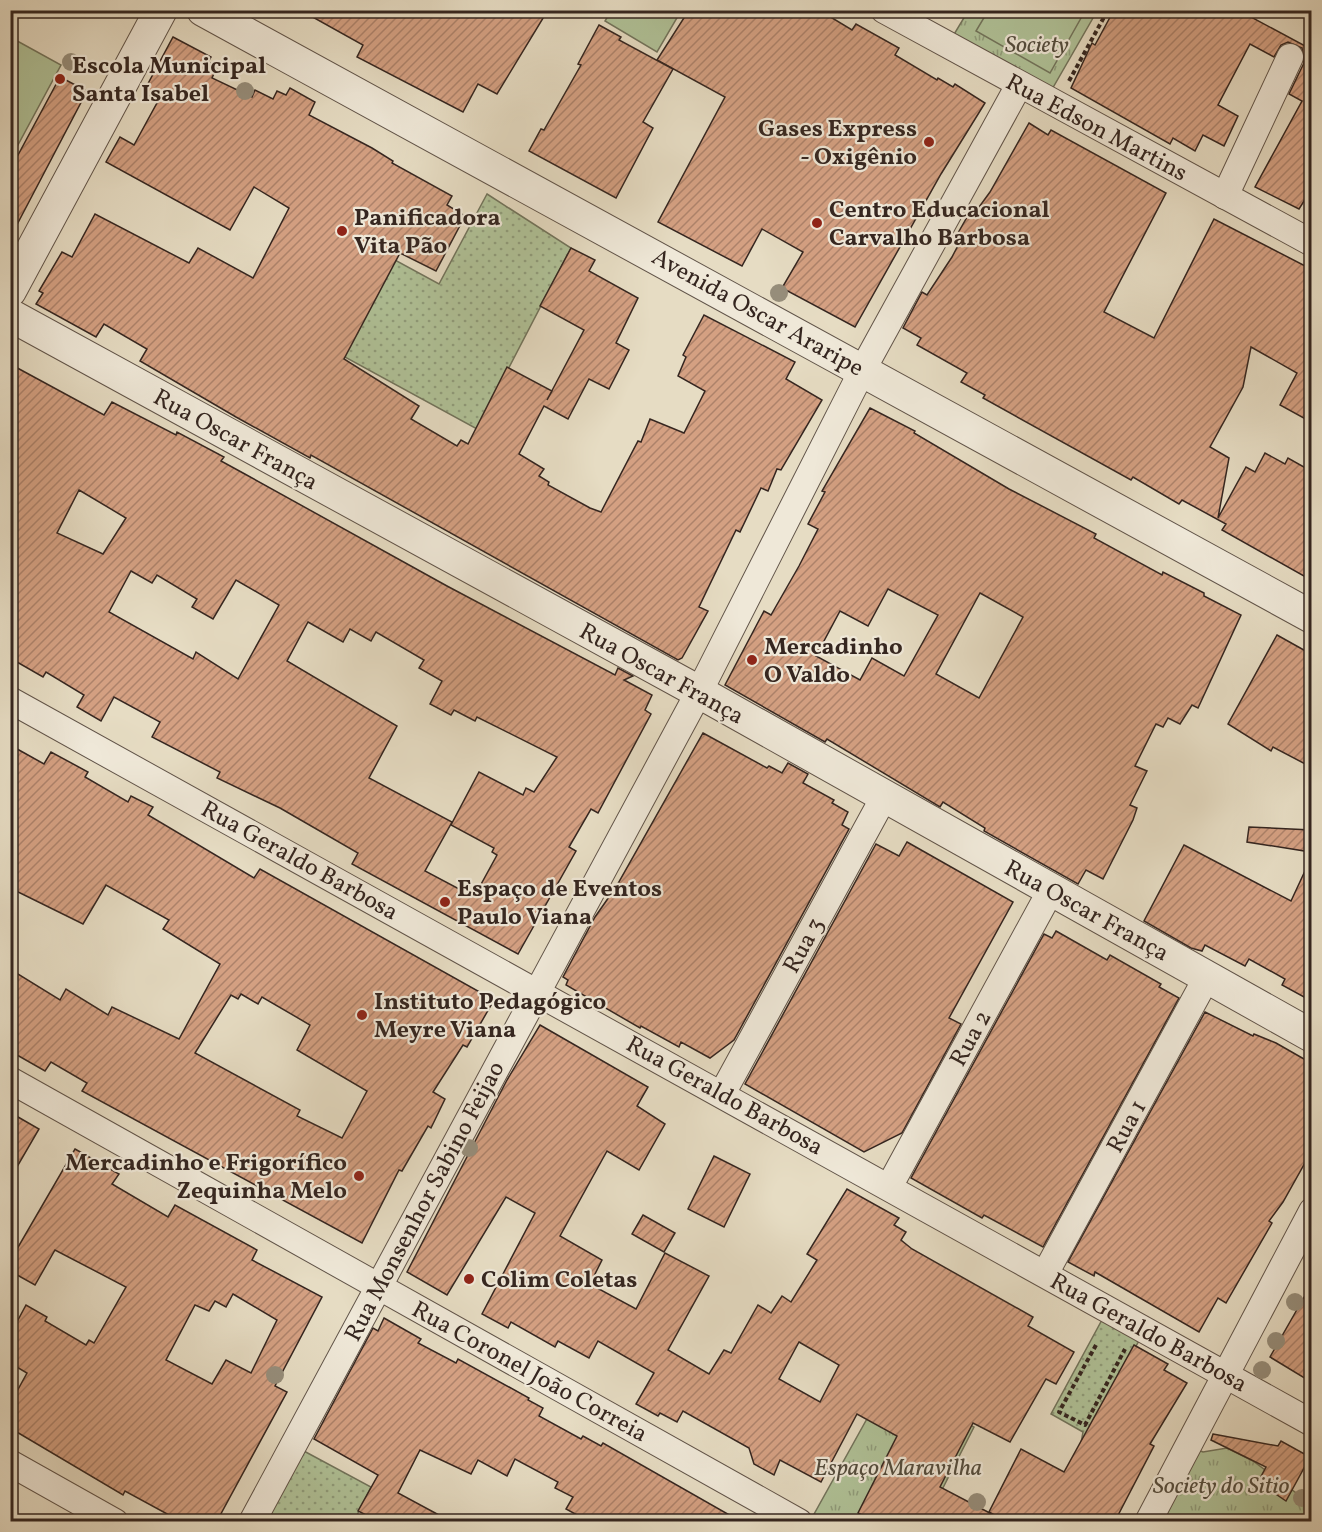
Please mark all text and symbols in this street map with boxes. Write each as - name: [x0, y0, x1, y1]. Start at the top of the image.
- park label: Society: [1005, 29, 1069, 63]
- place label: Escola Municipal Santa Isabel: [72, 50, 266, 112]
- street label: Rua Edson Martins: [999, 66, 1193, 191]
- marker: Escola Municipal Santa Isabel: [53, 72, 67, 86]
- place label: Gases Express - Oxigênio: [758, 113, 917, 175]
- marker: Gases Express - Oxigênio: [922, 135, 936, 149]
- place label: Centro Educacional Carvalho Barbosa: [829, 194, 1050, 256]
- place label: Panificadora Vita Pão: [354, 202, 501, 264]
- marker: Centro Educacional Carvalho Barbosa: [810, 216, 824, 230]
- marker: Panificadora Vita Pão: [335, 224, 349, 238]
- street label: Avenida Oscar Araripe: [645, 241, 869, 386]
- street label: Rua Oscar França: [146, 381, 324, 500]
- street label: Rua Oscar França: [572, 615, 750, 734]
- place label: Mercadinho O Valdo: [764, 631, 903, 693]
- marker: Mercadinho O Valdo: [745, 653, 759, 667]
- street label: Rua Geraldo Barbosa: [194, 793, 404, 930]
- street label: Rua Oscar França: [997, 852, 1175, 971]
- place label: Espaço de Eventos Paulo Viana: [457, 873, 662, 935]
- marker: Espaço de Eventos Paulo Viana: [438, 895, 452, 909]
- street label: Rua 3: [776, 912, 834, 980]
- place label: Instituto Pedagógico Meyre Viana: [374, 986, 606, 1048]
- street label: Rua 2: [942, 1005, 1001, 1073]
- marker: Instituto Pedagógico Meyre Viana: [355, 1008, 369, 1022]
- street label: Rua Geraldo Barbosa: [619, 1028, 829, 1165]
- street label: Rua Monsenhor Sabino Feijao: [337, 1056, 514, 1348]
- street label: Rua 1: [1099, 1094, 1156, 1160]
- place label: Mercadinho e Frigorífico Zequinha Melo: [65, 1147, 347, 1209]
- marker: Mercadinho e Frigorífico Zequinha Melo: [352, 1169, 366, 1183]
- place label: Colim Coletas: [481, 1264, 637, 1298]
- street label: Rua Geraldo Barbosa: [1043, 1265, 1253, 1402]
- marker: Colim Coletas: [462, 1272, 476, 1286]
- street label: Rua Coronel João Correia: [405, 1294, 653, 1452]
- park label: Espaço Maravilha: [814, 1452, 982, 1486]
- park label: Society do Sitio: [1153, 1470, 1289, 1504]

